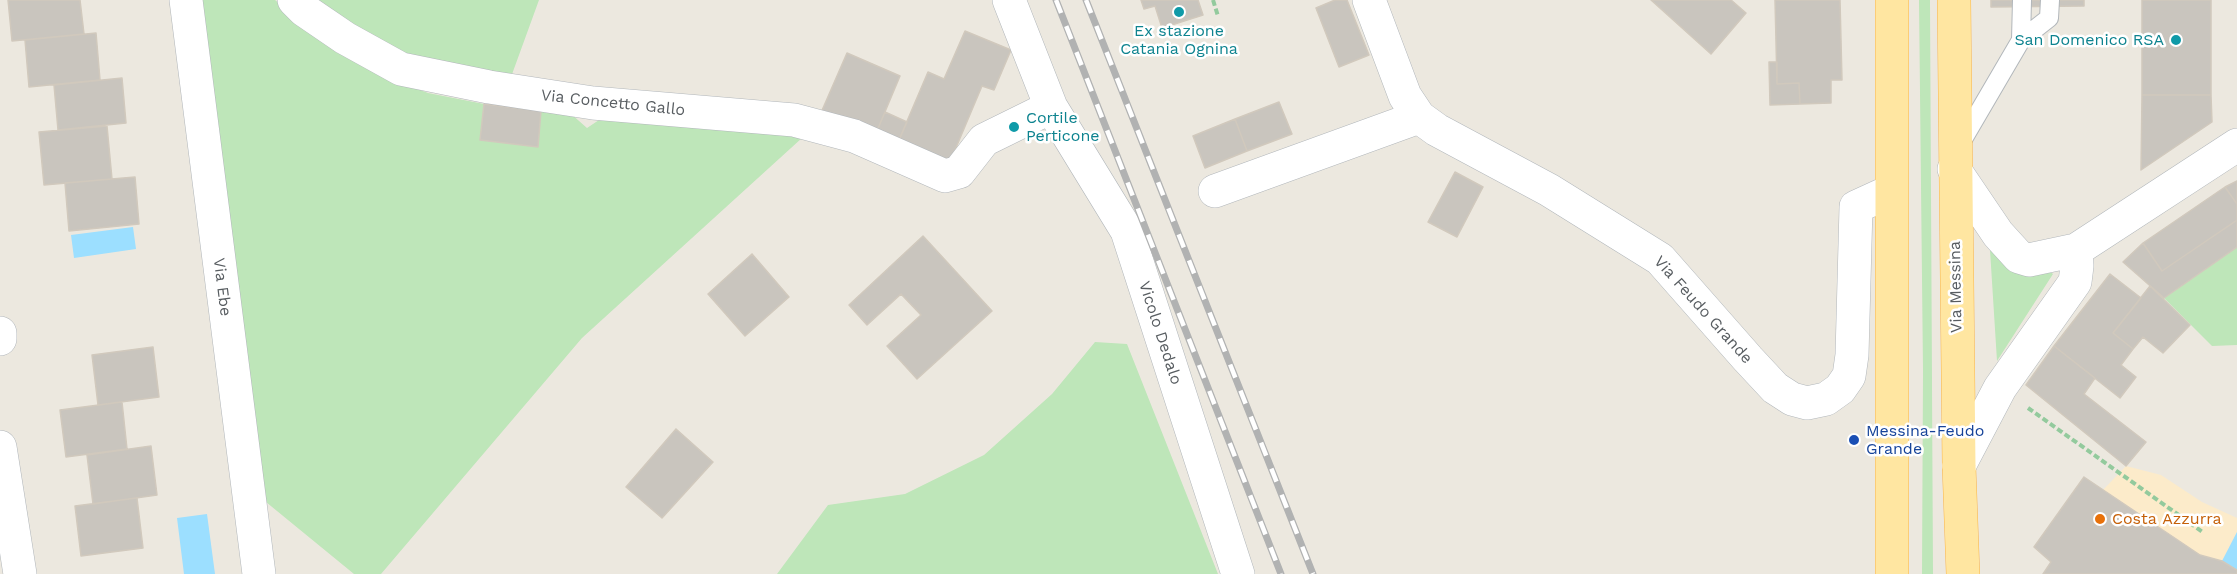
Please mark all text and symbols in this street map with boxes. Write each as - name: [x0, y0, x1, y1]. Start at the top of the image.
- marker: Ex stazione Catania Ognina: [1172, 5, 1186, 19]
- place label: Ex stazione Catania Ognina: [1120, 21, 1238, 59]
- place label: San Domenico RSA: [2014, 30, 2164, 50]
- marker: San Domenico RSA: [2169, 33, 2183, 47]
- street label: Via Concetto Gallo: [540, 86, 686, 120]
- place label: Cortile Perticone: [1026, 108, 1100, 146]
- marker: Cortile Perticone: [1007, 120, 1021, 134]
- street label: Via Messina: [1946, 241, 1966, 333]
- street label: Via Feudo Grande: [1650, 252, 1756, 368]
- street label: Via Ebe: [209, 257, 235, 317]
- street label: Vicolo Dedalo: [1134, 279, 1186, 387]
- place label: Messina-Feudo Grande: [1866, 421, 1984, 459]
- marker: Messina-Feudo Grande: [1847, 433, 1861, 447]
- place label: Costa Azzurra: [2112, 509, 2222, 529]
- marker: Costa Azzurra: [2093, 512, 2107, 526]

